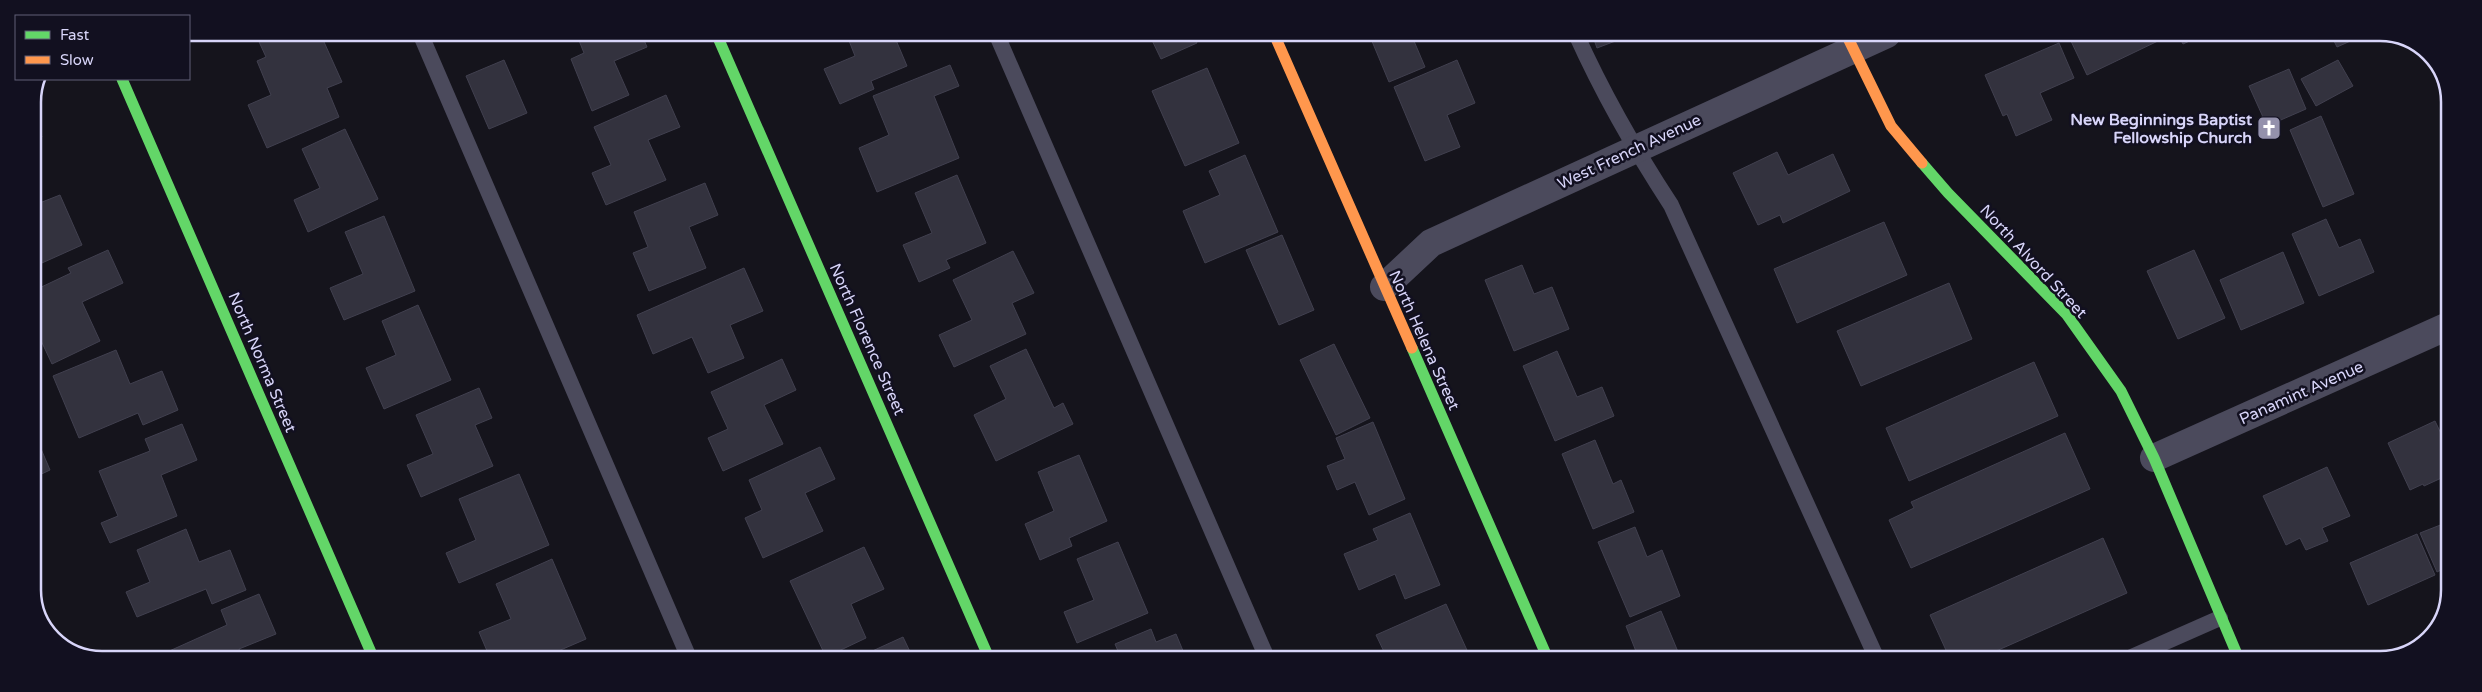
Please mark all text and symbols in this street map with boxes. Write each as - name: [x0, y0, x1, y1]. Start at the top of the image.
- legend: [15, 15, 190, 80]
- text: Fast: [60, 26, 90, 44]
- text: Slow: [60, 51, 94, 69]
- street label: West French Avenue: [1554, 110, 1704, 194]
- place label: New Beginnings Baptist Fellowship Church: [2070, 110, 2253, 148]
- church icon: New Beginnings Baptist Fellowship Church: [2256, 115, 2282, 141]
- street label: North Alvord Street: [1975, 201, 2091, 323]
- street label: North Florence Street: [825, 260, 910, 418]
- street label: North Helena Street: [1384, 267, 1464, 413]
- street label: North Norma Street: [223, 289, 301, 436]
- street label: Panamint Avenue: [2236, 357, 2367, 429]

